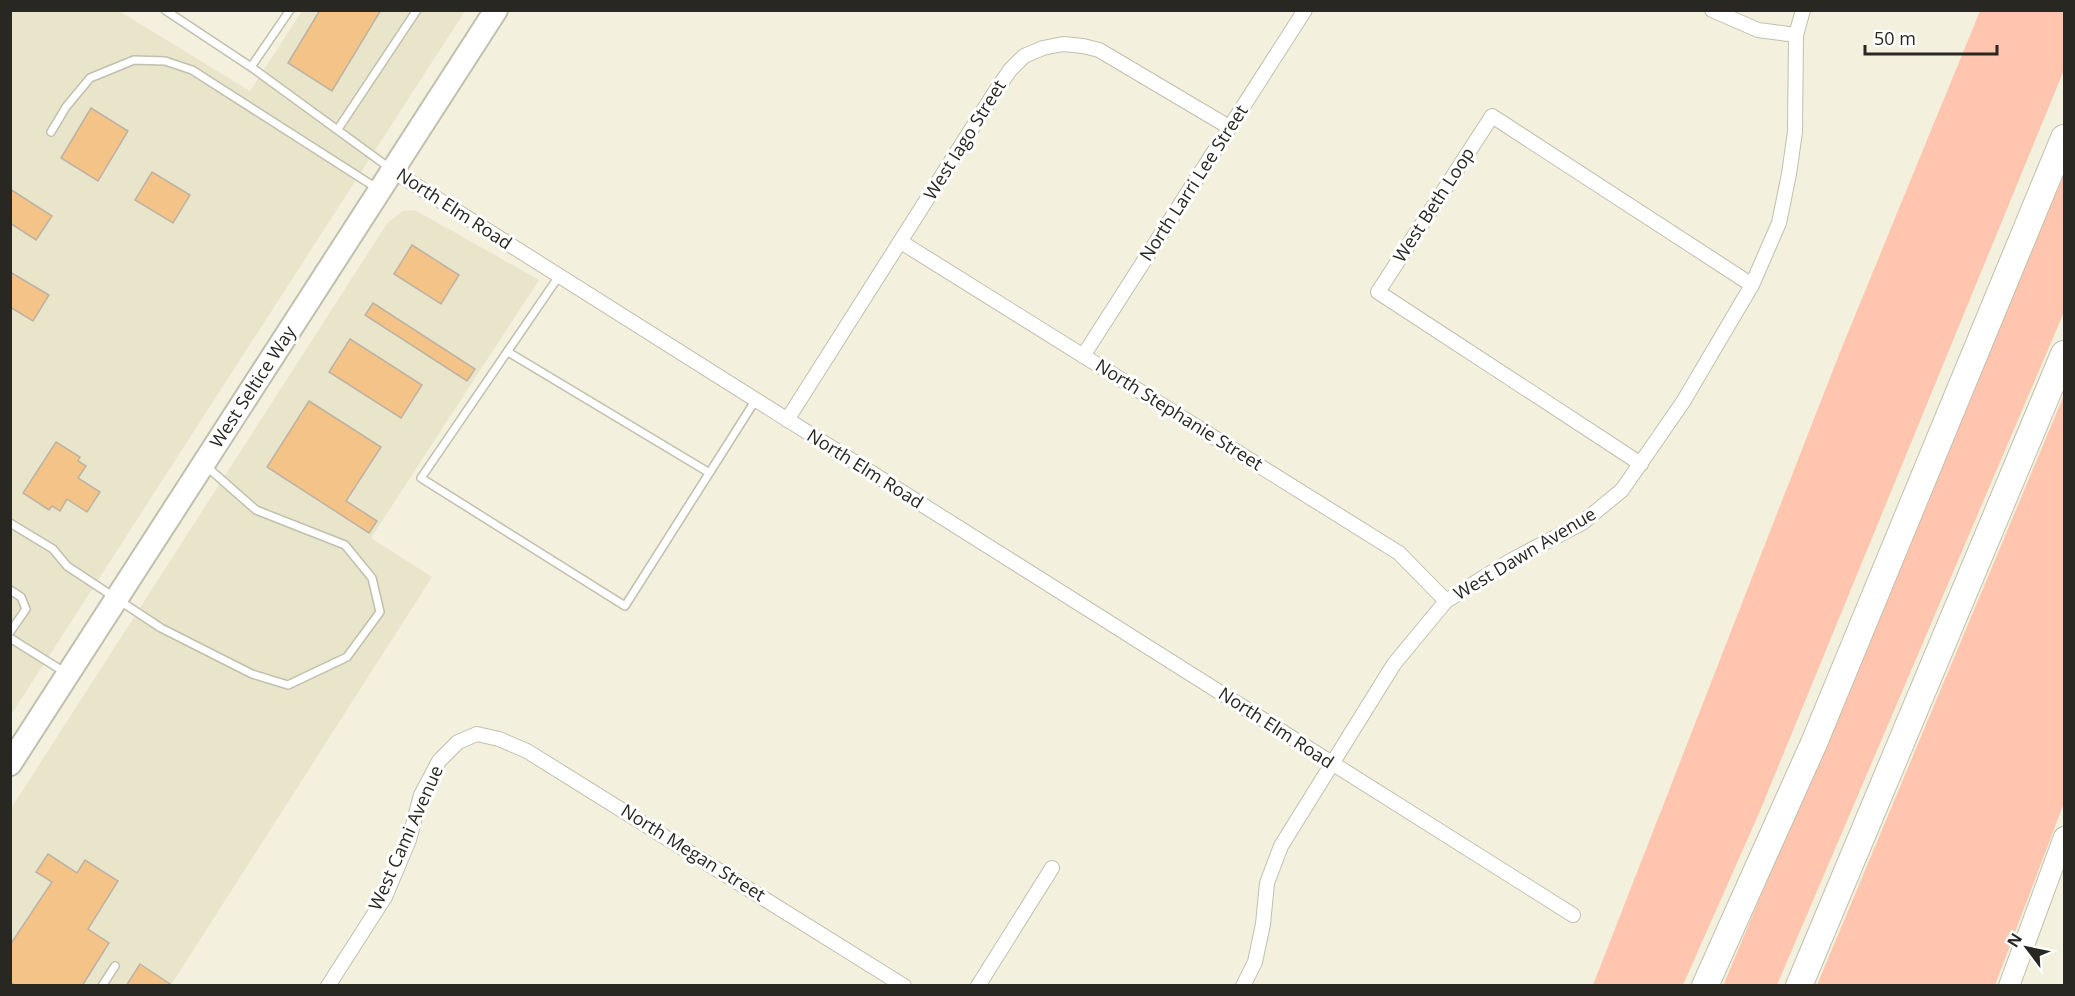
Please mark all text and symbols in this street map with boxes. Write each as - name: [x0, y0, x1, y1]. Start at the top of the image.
- scale bar: [1865, 18, 1997, 56]
- text: 50 m: [1874, 26, 1916, 50]
- street label: West Iago Street: [918, 75, 1011, 204]
- street label: North Larri Lee Street: [1134, 100, 1253, 265]
- street label: West Beth Loop: [1387, 142, 1479, 266]
- street label: North Elm Road: [392, 162, 517, 254]
- street label: West Seltice Way: [204, 320, 301, 452]
- street label: North Stephanie Street: [1091, 353, 1268, 475]
- street label: North Elm Road: [803, 423, 928, 513]
- street label: West Dawn Avenue: [1449, 501, 1600, 605]
- street label: North Elm Road: [1214, 681, 1339, 773]
- street label: West Cami Avenue: [362, 761, 448, 914]
- street label: North Megan Street: [617, 798, 770, 906]
- north arrow: [1997, 918, 2057, 978]
- text: N: [2002, 929, 2027, 951]

